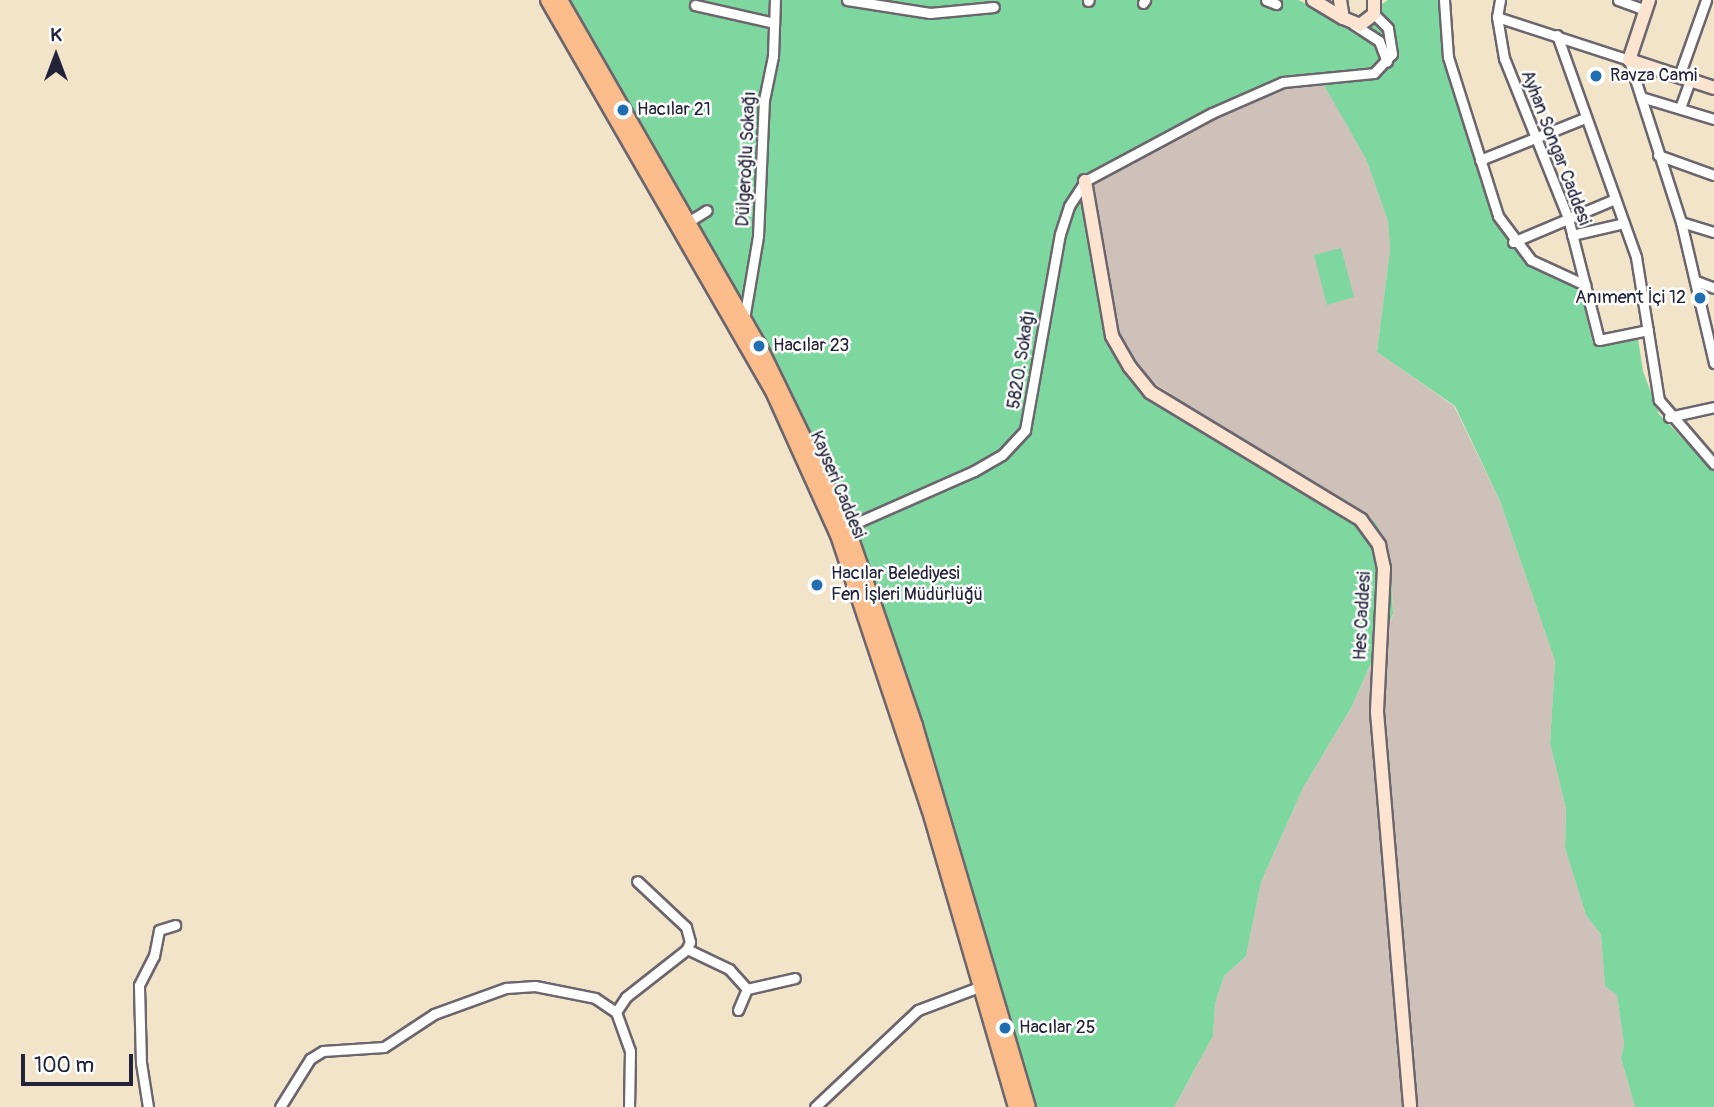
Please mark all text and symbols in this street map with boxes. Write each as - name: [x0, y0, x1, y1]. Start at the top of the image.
- north arrow: [21, 21, 91, 91]
- text: K: [50, 23, 62, 47]
- place label: Ravza Cami: [1610, 65, 1697, 87]
- street label: Ayhan Songar Caddesi: [1515, 67, 1595, 229]
- marker: Ravza Cami: [1588, 68, 1604, 84]
- street label: Dülgeroğlu Sokağı: [733, 91, 761, 227]
- place label: Hacılar 21: [637, 99, 711, 121]
- marker: Hacılar 21: [615, 102, 631, 118]
- place label: Anıment İçi 12: [1575, 287, 1686, 309]
- marker: Anıment İçi 12: [1692, 290, 1708, 306]
- street label: 5820. Sokağı: [1004, 309, 1040, 411]
- place label: Hacılar 23: [773, 335, 849, 357]
- marker: Hacılar 23: [751, 338, 767, 354]
- street label: Kayseri Caddesi: [805, 428, 869, 542]
- place label: Hacılar Belediyesi Fen İşleri Müdürlüğü: [831, 564, 983, 606]
- street label: Hes Caddesi: [1350, 571, 1376, 661]
- marker: Hacılar Belediyesi Fen İşleri Müdürlüğü: [809, 577, 825, 593]
- place label: Hacılar 25: [1019, 1017, 1096, 1039]
- marker: Hacılar 25: [997, 1020, 1013, 1036]
- scale bar: [24, 1040, 136, 1084]
- text: 100 m: [34, 1052, 94, 1079]

